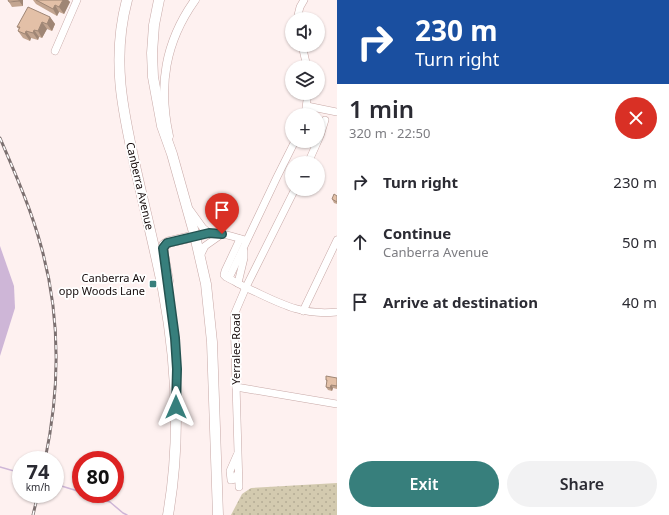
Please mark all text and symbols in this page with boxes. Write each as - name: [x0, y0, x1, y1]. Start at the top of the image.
- text: 230 m: [415, 11, 498, 49]
- map controls: [285, 12, 325, 196]
- button: sound: [285, 12, 325, 52]
- icon: right: [349, 16, 401, 68]
- text: Turn right: [415, 47, 499, 71]
- button: layers: [285, 60, 325, 100]
- text: 1 min: [349, 92, 414, 125]
- button: close: [615, 97, 657, 139]
- button: +: [285, 108, 325, 148]
- text: 320 m · 22:50: [349, 124, 430, 142]
- street label: Canberra Avenue: [123, 141, 158, 231]
- button: −: [285, 156, 325, 196]
- icon: right: [349, 171, 371, 193]
- text: Turn right: [383, 172, 458, 192]
- text: 230 m: [613, 172, 657, 192]
- pin: [205, 193, 239, 234]
- icon: arrive: [211, 199, 233, 221]
- text: Continue: [383, 223, 451, 243]
- icon: ahead: [349, 231, 371, 253]
- text: 50 m: [622, 232, 657, 252]
- text: Canberra Avenue: [383, 243, 489, 261]
- place label: Canberra Av opp Woods Lane: [59, 270, 145, 298]
- marker: Canberra Av opp Woods Lane: [148, 279, 158, 289]
- icon: arrive: [349, 291, 371, 313]
- text: Arrive at destination: [383, 292, 538, 312]
- text: 40 m: [622, 292, 657, 312]
- street label: Yerralee Road: [228, 313, 243, 385]
- position arrow: [155, 386, 197, 428]
- speed limit sign: 80: [72, 451, 124, 503]
- text: 74: [27, 458, 49, 485]
- button: Exit: [349, 461, 499, 507]
- button: Share: [507, 461, 657, 507]
- text: km/h: [26, 480, 50, 494]

